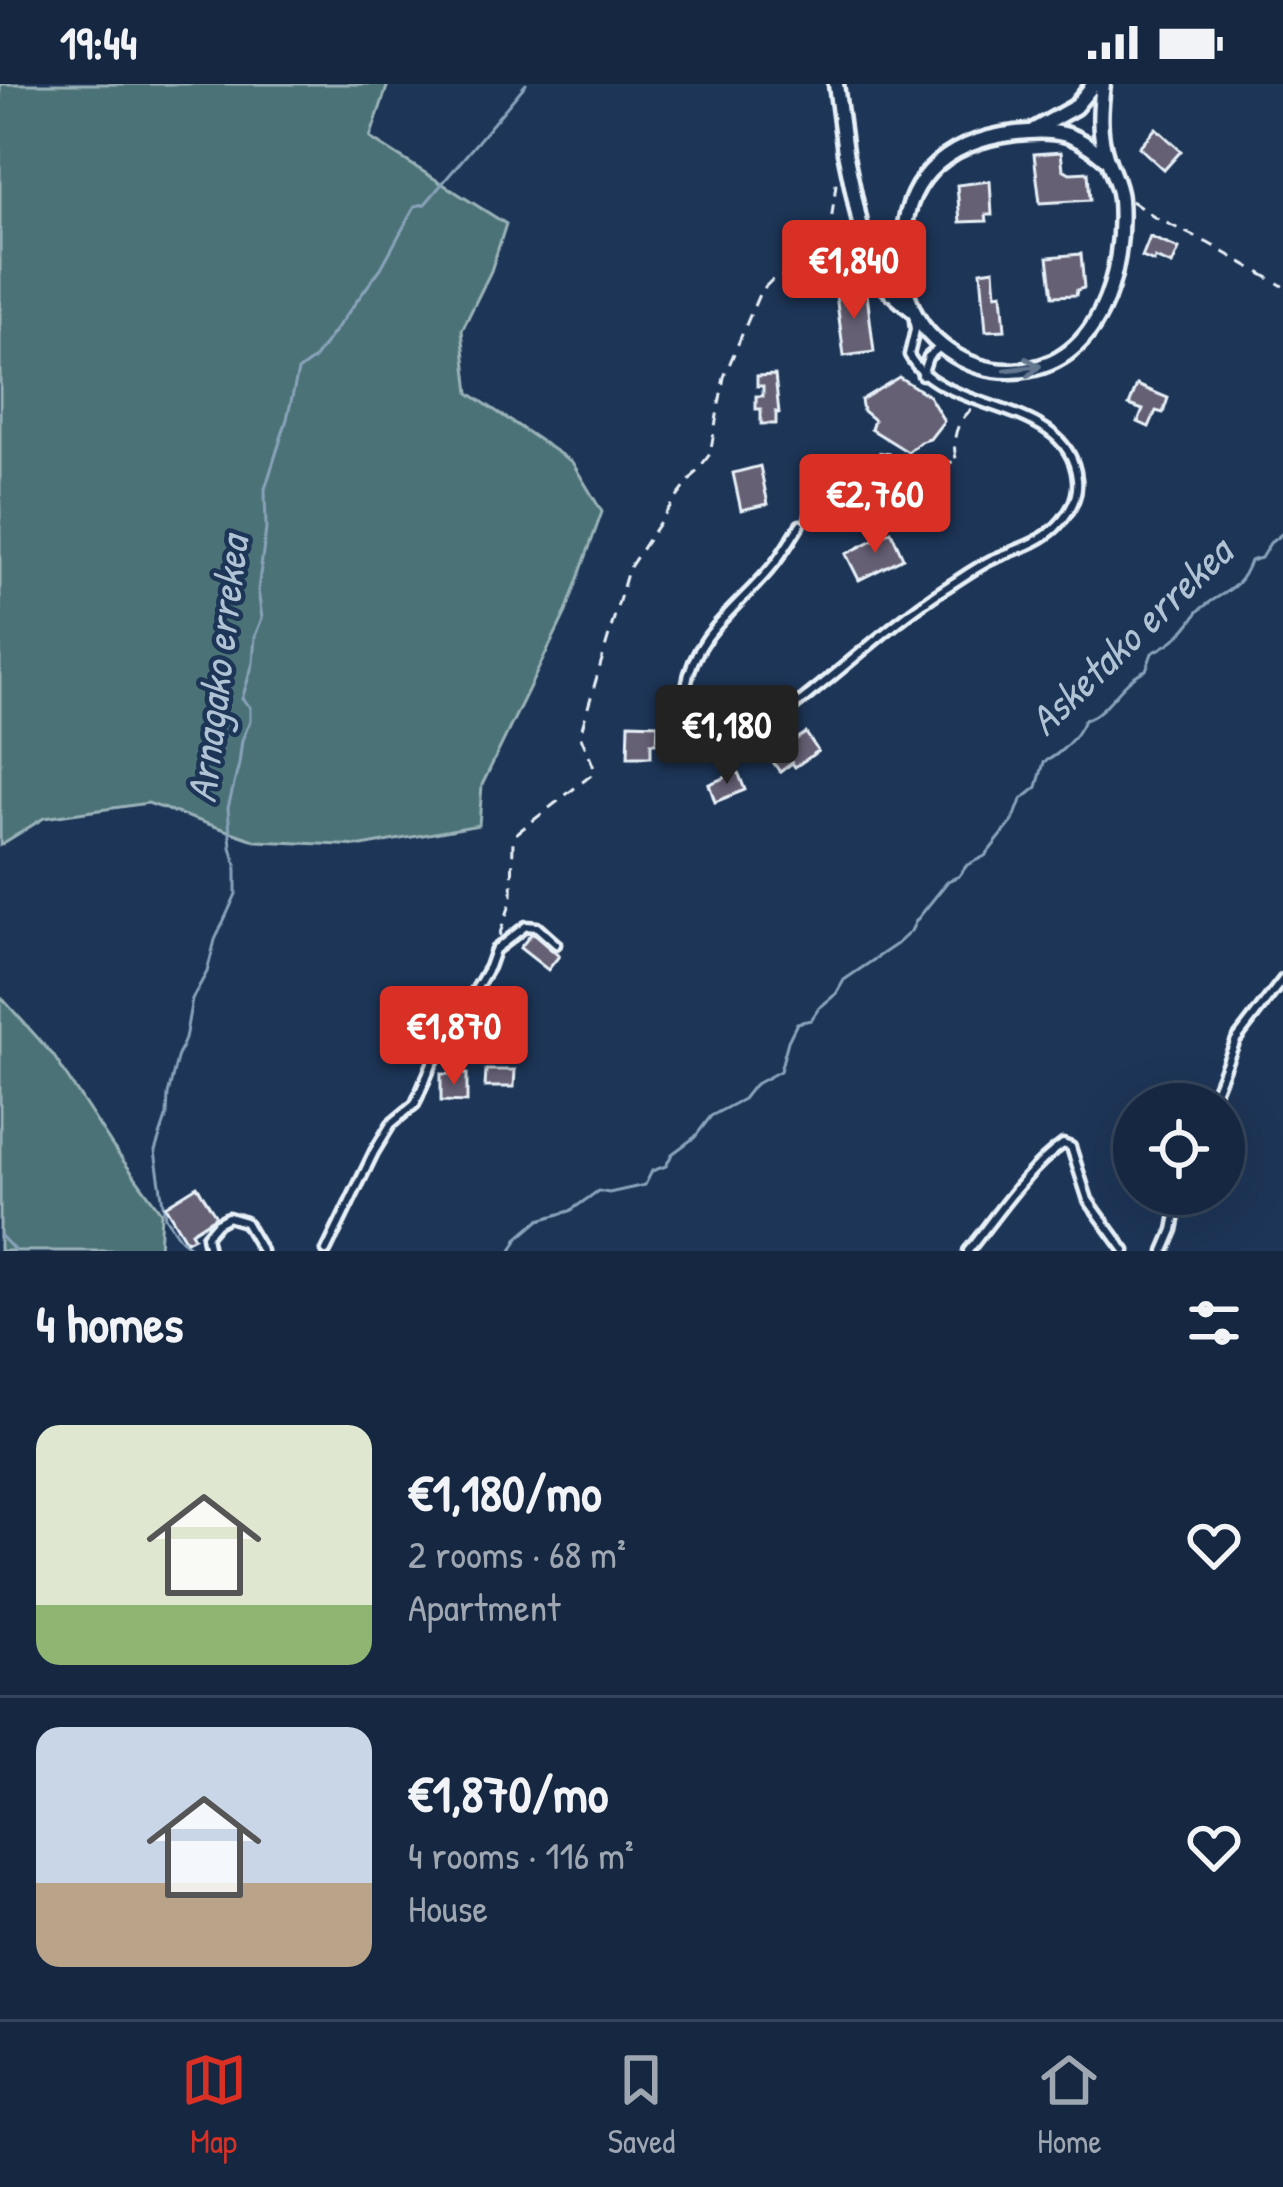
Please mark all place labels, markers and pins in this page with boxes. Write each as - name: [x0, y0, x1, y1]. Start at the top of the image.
- pin: €1,840: [756, 220, 952, 322]
- pin: €2,760: [777, 454, 973, 556]
- pin: €1,180: [629, 685, 825, 787]
- pin: €1,870: [356, 986, 552, 1088]

